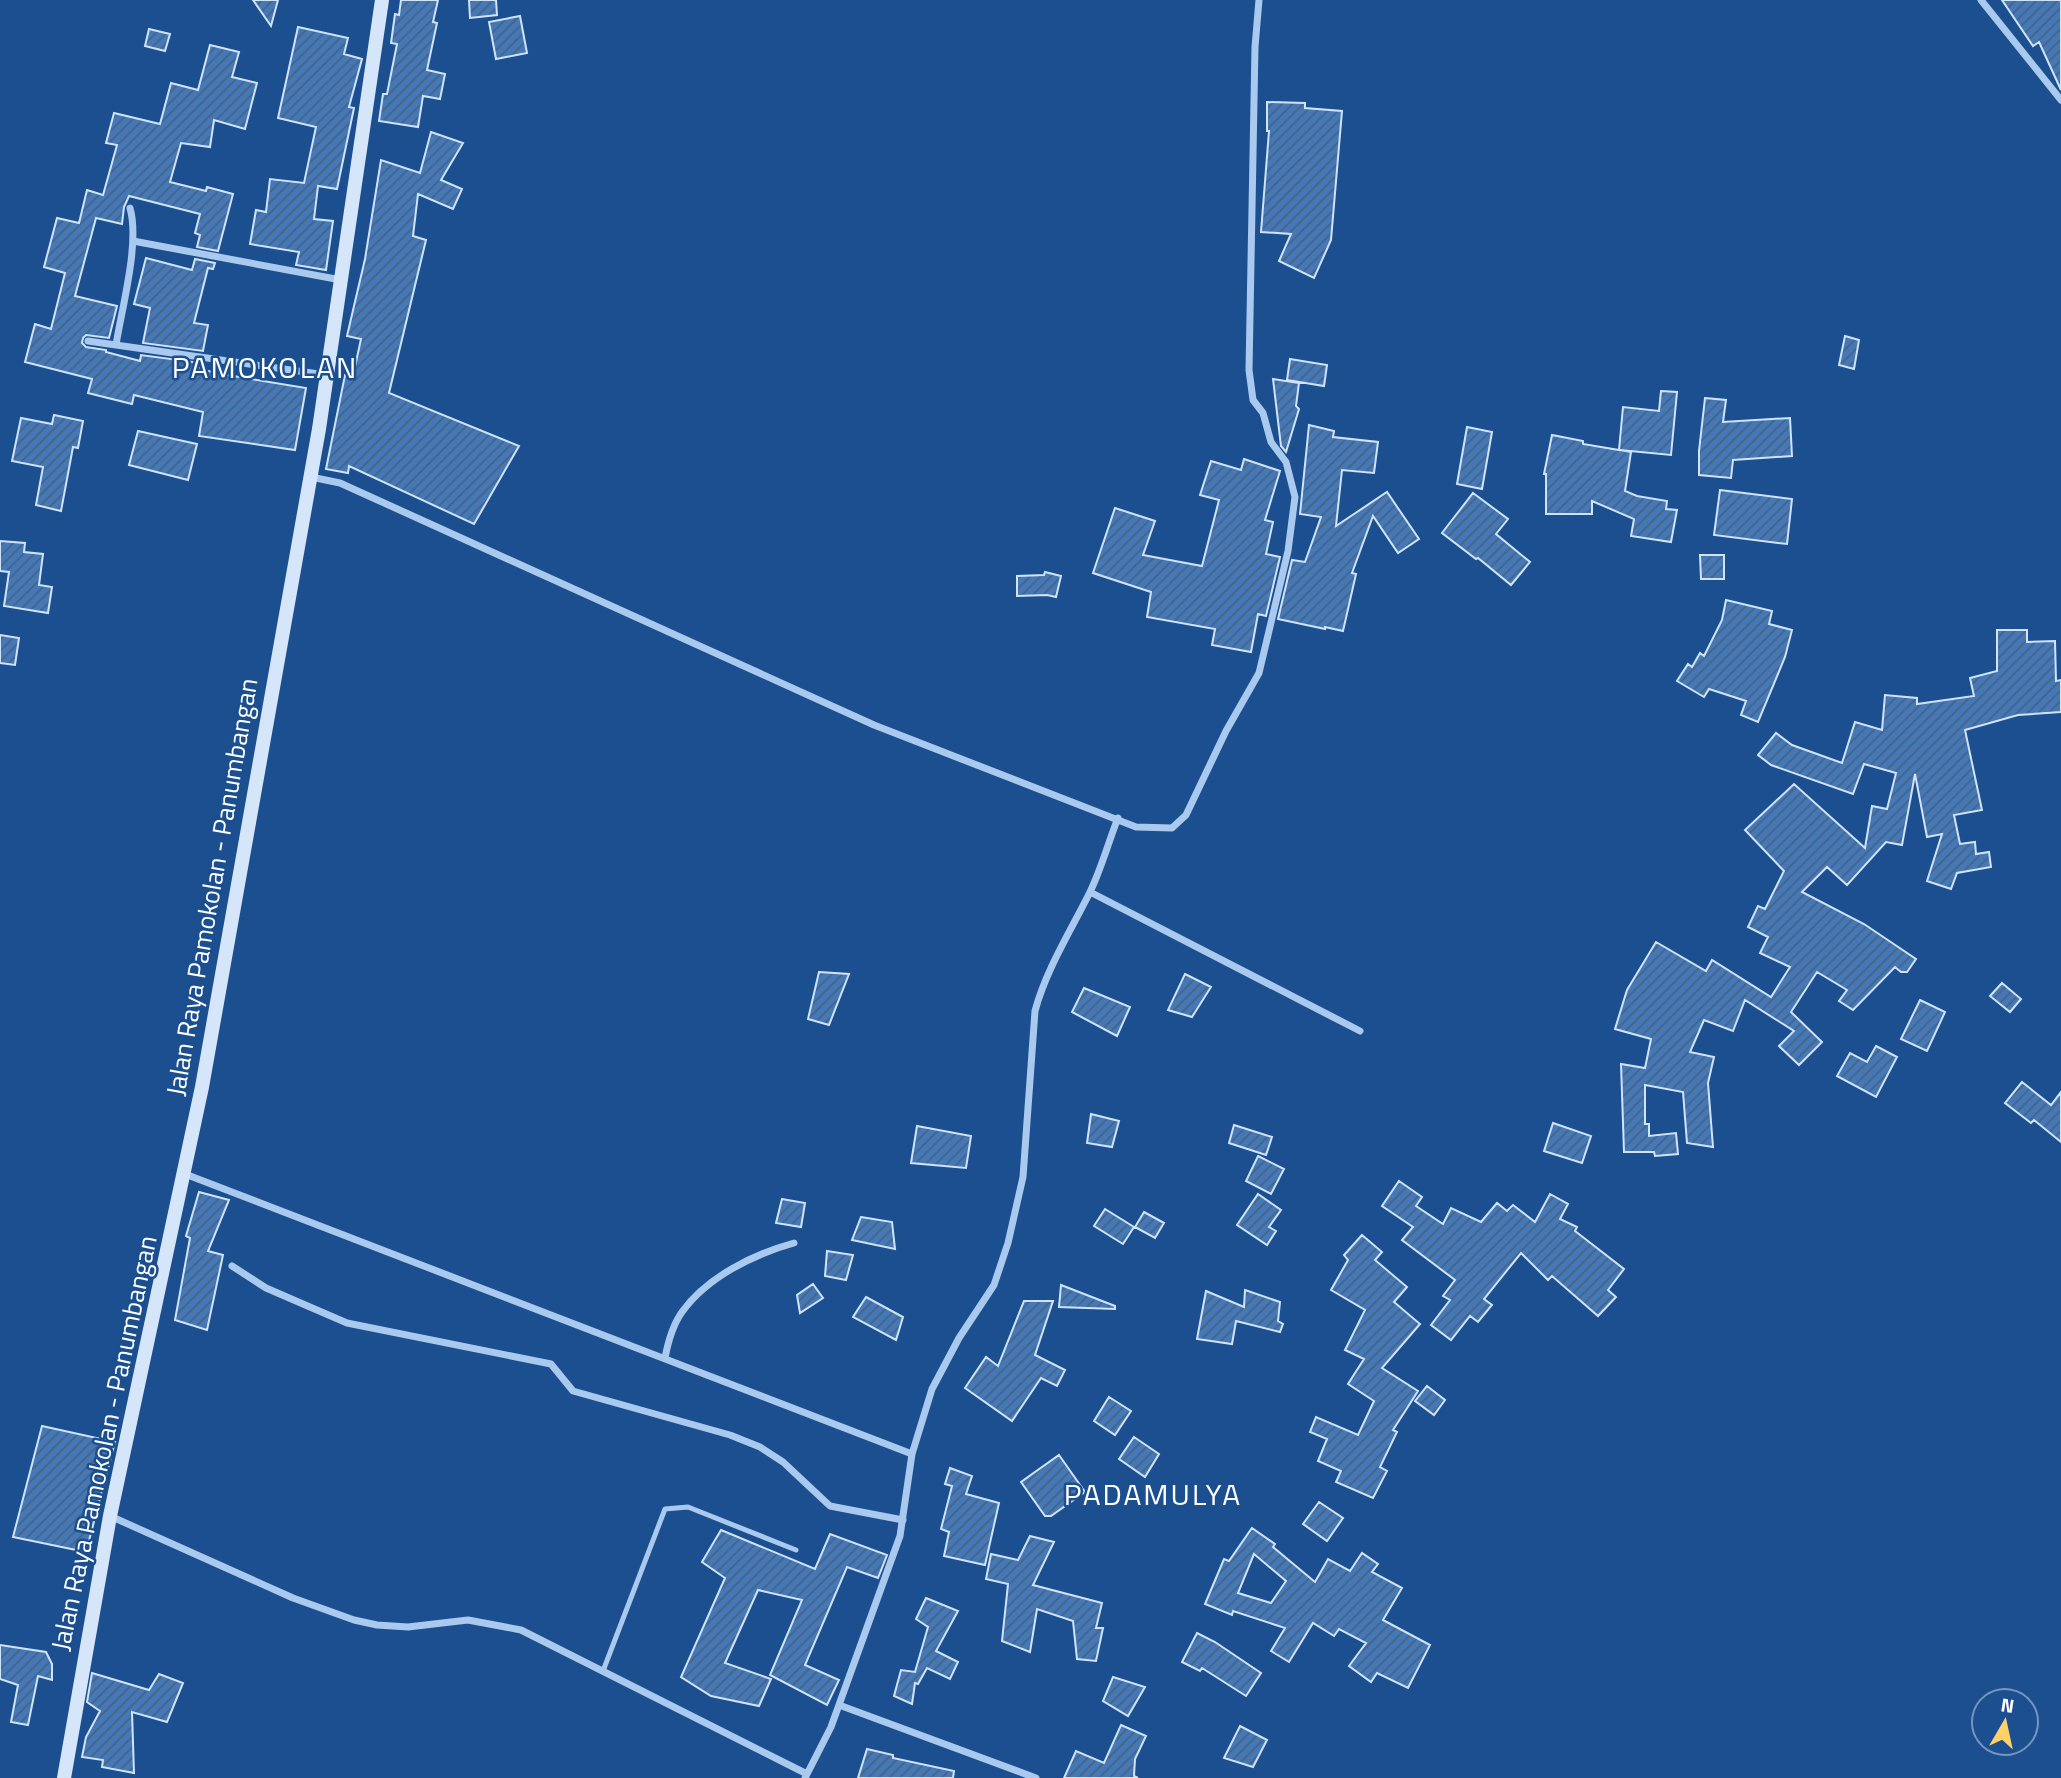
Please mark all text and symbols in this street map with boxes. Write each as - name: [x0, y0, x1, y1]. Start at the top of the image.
- district label: PAMOKOLAN: [172, 344, 358, 390]
- street label: Jalan Raya Pamokolan - Panumbangan: [156, 675, 267, 1099]
- street label: Jalan Raya Pamokolan - Panumbangan: [40, 1232, 167, 1654]
- district label: PADAMULYA: [1064, 1471, 1242, 1517]
- north arrow: [1970, 1687, 2040, 1757]
- text: N: [1999, 1689, 2017, 1720]

